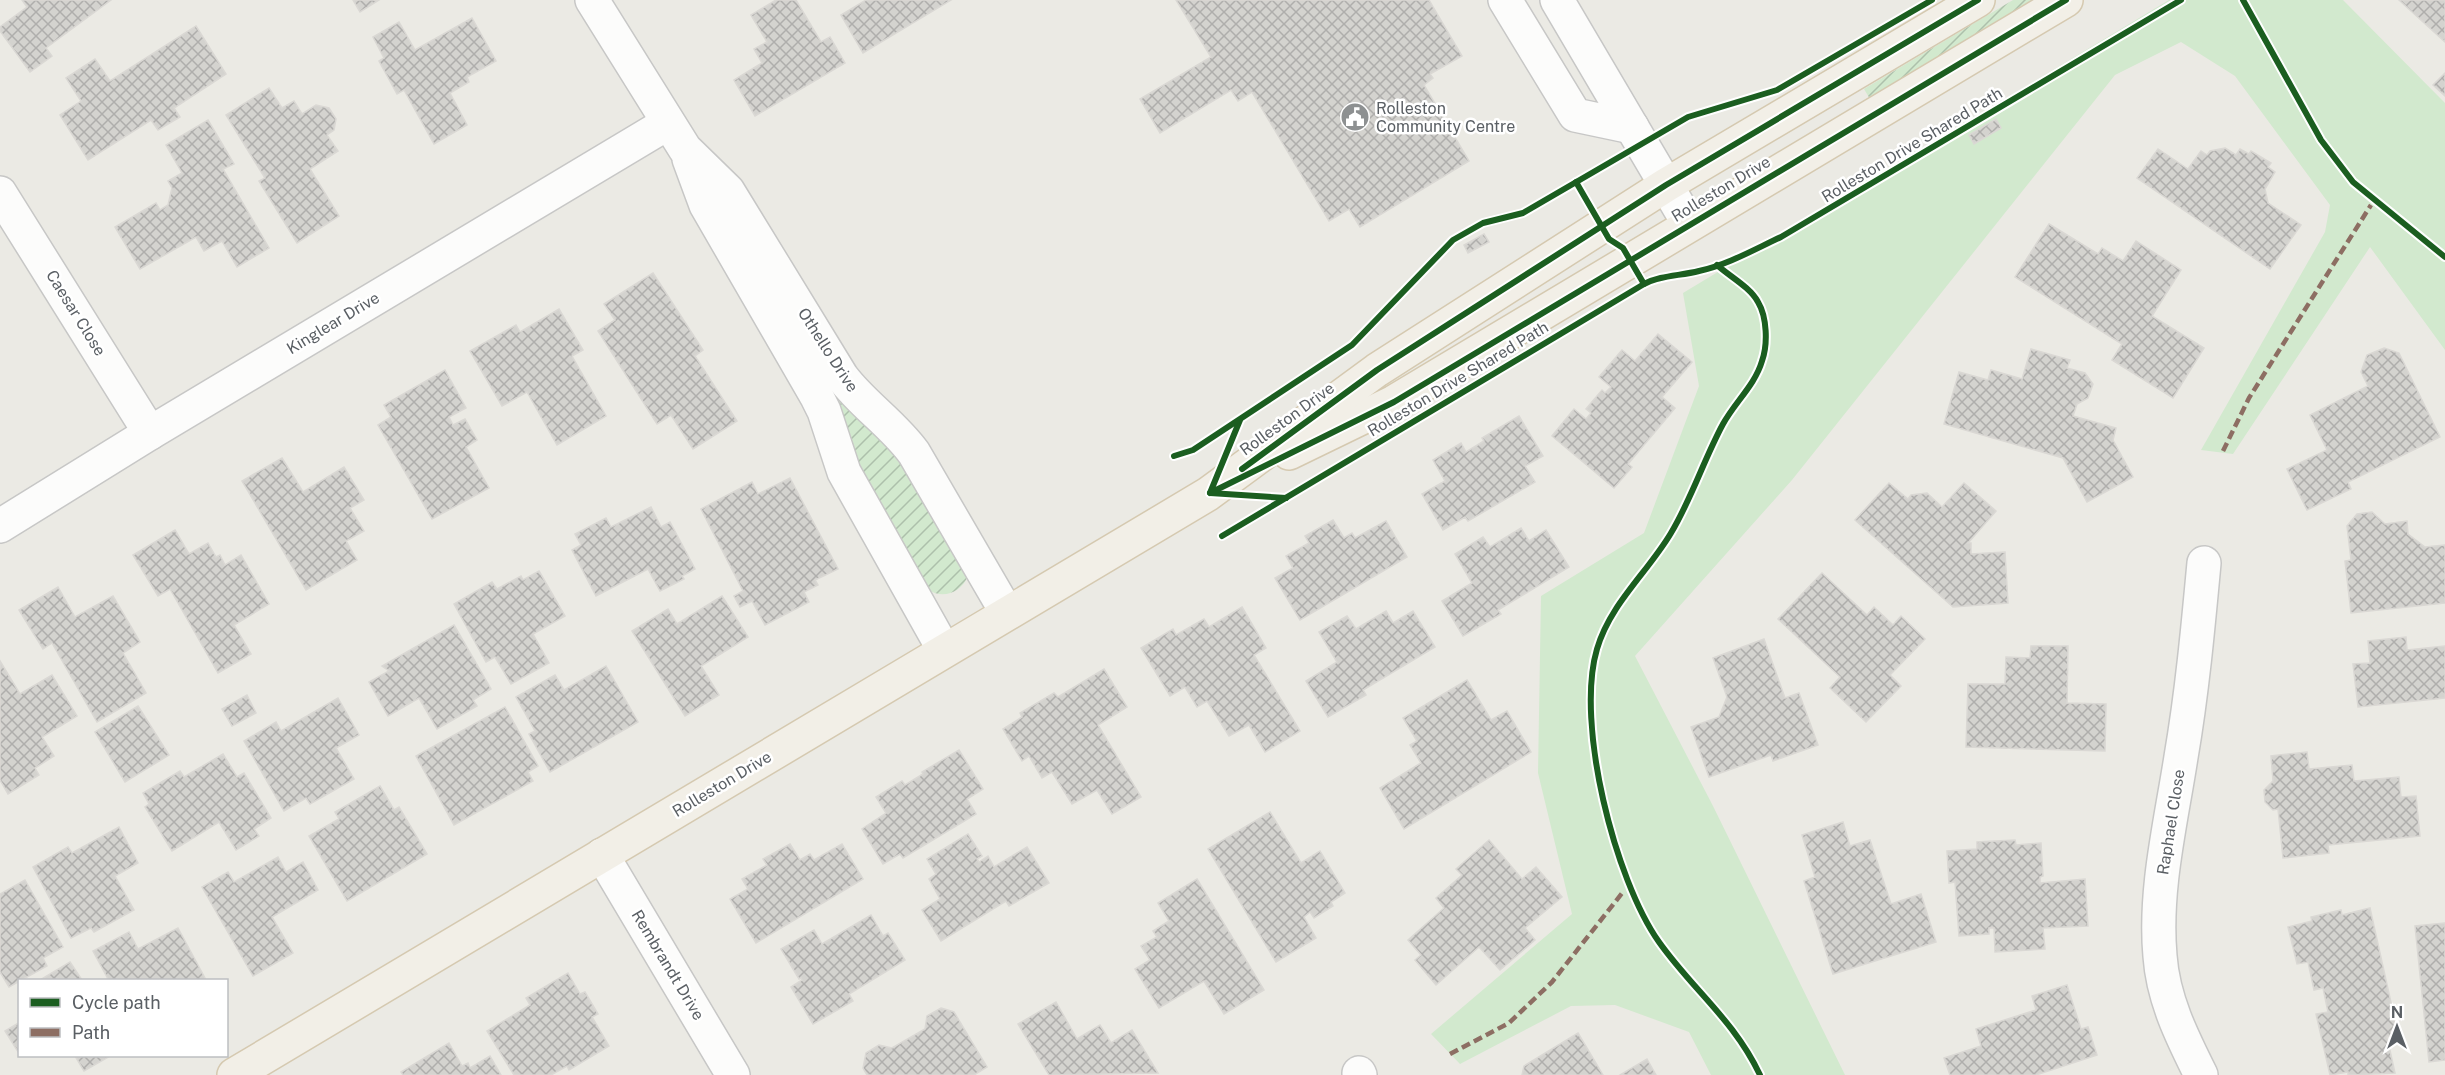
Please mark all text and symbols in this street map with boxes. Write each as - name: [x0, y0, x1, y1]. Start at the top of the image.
- street label: Rolleston Drive Shared Path: [1818, 83, 2006, 207]
- place label: Rolleston Community Centre: [1376, 99, 1515, 136]
- public building icon: Rolleston Community Centre: [1339, 101, 1371, 133]
- street label: Rolleston Drive: [1668, 152, 1774, 226]
- street label: Caesar Close: [42, 267, 110, 359]
- street label: Kinglear Drive: [283, 288, 383, 358]
- street label: Othello Drive: [794, 304, 862, 396]
- street label: Rolleston Drive Shared Path: [1364, 317, 1552, 441]
- street label: Rolleston Drive: [1236, 378, 1338, 460]
- street label: Rolleston Drive: [669, 747, 775, 821]
- street label: Raphael Close: [2153, 768, 2189, 876]
- street label: Rembrandt Drive: [628, 907, 708, 1023]
- legend: [18, 979, 228, 1057]
- text: Cycle path: [72, 992, 161, 1013]
- north arrow: [2367, 997, 2427, 1057]
- text: N: [2391, 1003, 2403, 1022]
- text: Path: [72, 1022, 110, 1043]

